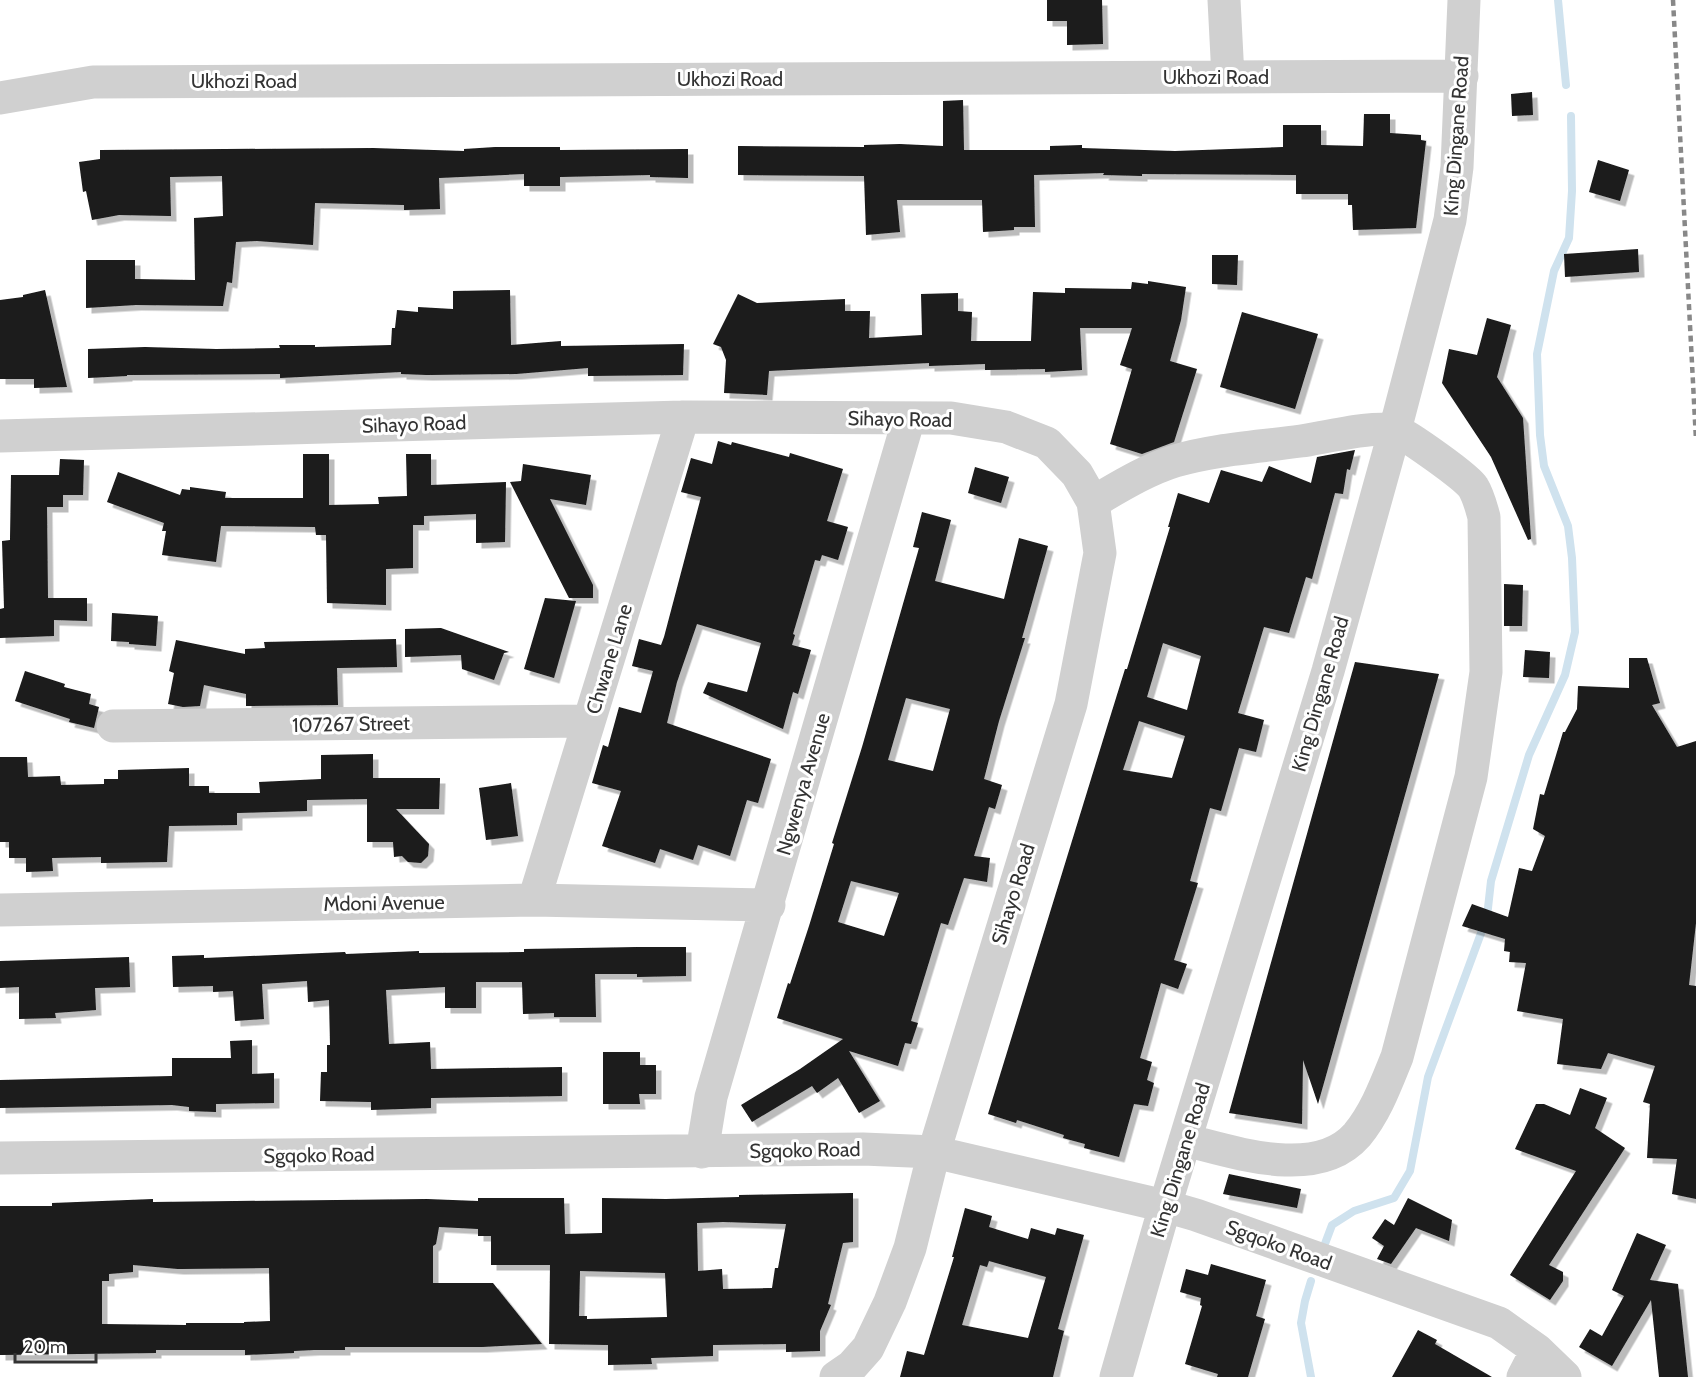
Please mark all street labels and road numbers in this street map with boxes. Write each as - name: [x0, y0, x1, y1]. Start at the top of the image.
- street label: King Dingane Road: [1438, 55, 1474, 217]
- street label: Ukhozi Road: [1163, 65, 1269, 89]
- street label: Ukhozi Road: [677, 67, 783, 91]
- street label: Ukhozi Road: [191, 69, 297, 93]
- street label: Sihayo Road: [847, 406, 953, 432]
- street label: Sihayo Road: [361, 410, 467, 438]
- street label: Chwane Lane: [581, 601, 637, 717]
- street label: King Dingane Road: [1286, 614, 1354, 774]
- street label: Ngwenya Avenue: [771, 710, 835, 858]
- street label: 107267 Street: [292, 711, 410, 737]
- street label: Sihayo Road: [986, 840, 1040, 948]
- street label: Mdoni Avenue: [323, 890, 445, 916]
- street label: King Dingane Road: [1145, 1080, 1215, 1240]
- street label: Sgqoko Road: [749, 1137, 861, 1163]
- street label: Sgqoko Road: [263, 1142, 375, 1168]
- street label: Sgqoko Road: [1223, 1215, 1335, 1275]

